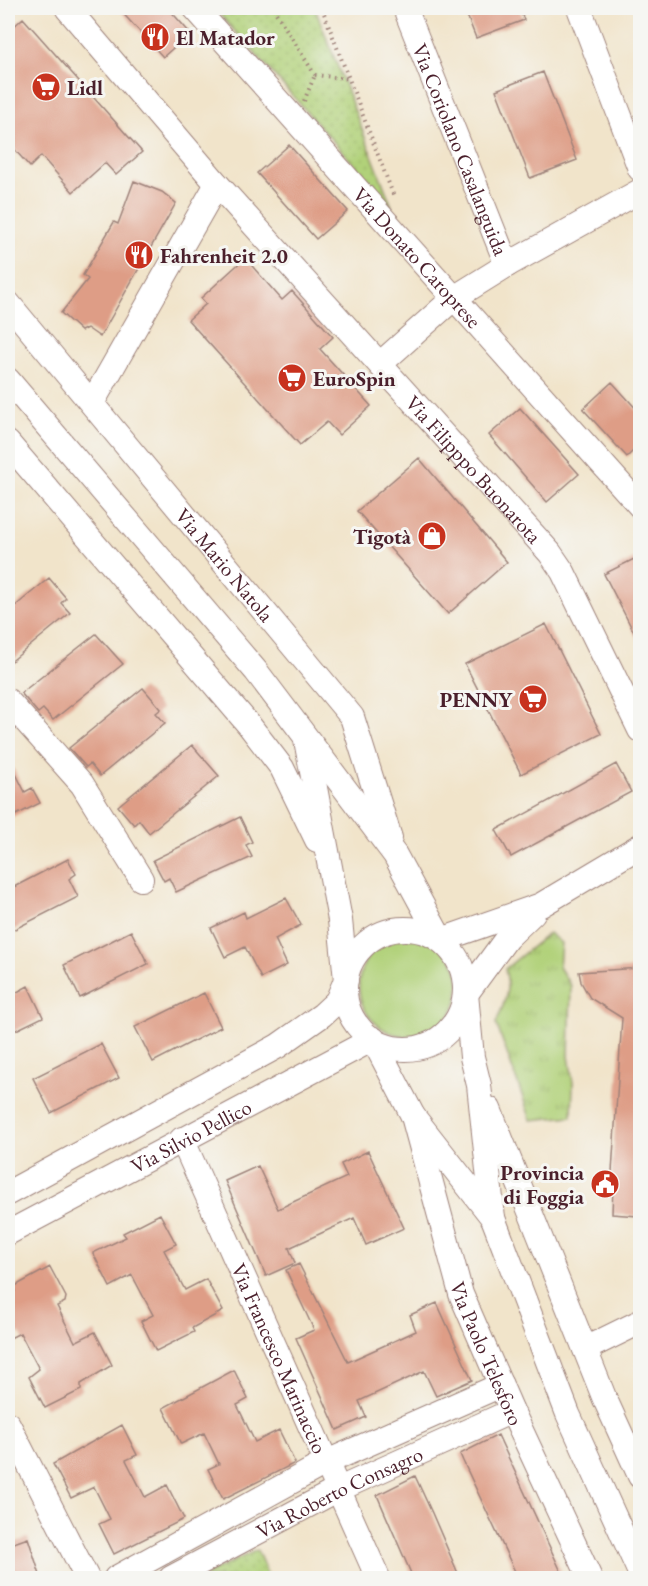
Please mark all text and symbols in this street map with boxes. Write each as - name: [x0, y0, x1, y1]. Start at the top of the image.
- restaurant icon: El Matador: [139, 21, 171, 53]
- place label: El Matador: [176, 24, 275, 51]
- street label: Via Coriolano Casalanguida: [407, 39, 515, 260]
- supermarket icon: Lidl: [30, 71, 62, 103]
- place label: Lidl: [67, 74, 103, 101]
- street label: Via Donato Caroprese: [347, 181, 488, 333]
- restaurant icon: Fahrenheit 2.0: [123, 239, 155, 271]
- place label: Fahrenheit 2.0: [160, 242, 288, 269]
- supermarket icon: EuroSpin: [276, 362, 308, 394]
- place label: EuroSpin: [313, 365, 396, 392]
- street label: Via Filipppo Buonarota: [400, 389, 548, 549]
- street label: Via Mario Natola: [170, 502, 281, 628]
- shop icon: Tigotà: [416, 520, 448, 552]
- place label: Tigotà: [353, 523, 412, 550]
- supermarket icon: PENNY: [517, 683, 549, 715]
- place label: PENNY: [439, 686, 513, 713]
- street label: Via Silvio Pellico: [126, 1093, 256, 1179]
- place label: Provincia di Foggia: [500, 1159, 585, 1210]
- public building icon: Provincia di Foggia: [589, 1168, 621, 1200]
- street label: Via Francesco Marinaccio: [226, 1259, 334, 1457]
- street label: Via Paolo Telesforo: [445, 1278, 530, 1430]
- street label: Via Roberto Consagro: [251, 1440, 427, 1544]

